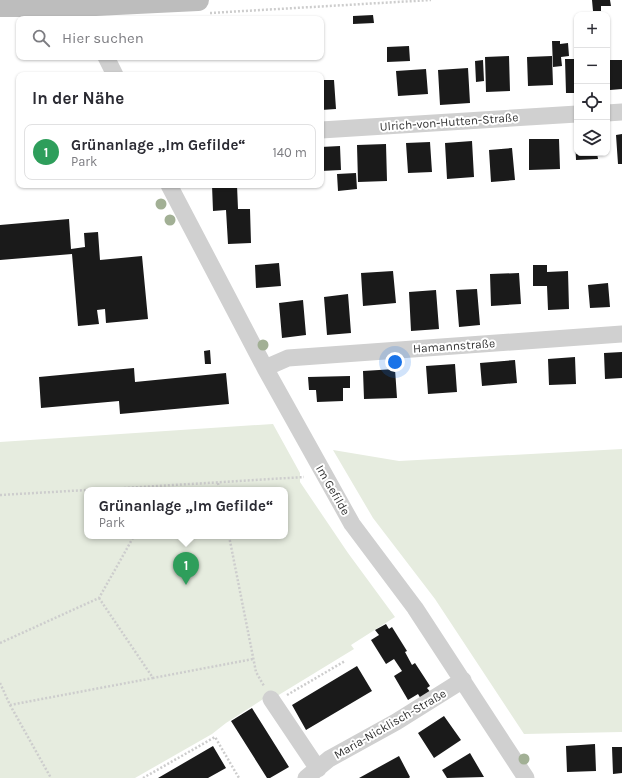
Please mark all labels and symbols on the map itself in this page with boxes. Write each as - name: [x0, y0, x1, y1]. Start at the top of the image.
- street label: Ulrich-von-Hutten-Straße: [379, 110, 519, 134]
- street label: Hamannstraße: [412, 336, 496, 356]
- your location: [385, 352, 405, 372]
- street label: Im Gefilde: [313, 462, 353, 518]
- pin: 1: [173, 552, 199, 585]
- street label: Maria-Nicklisch-Straße: [331, 686, 449, 762]

